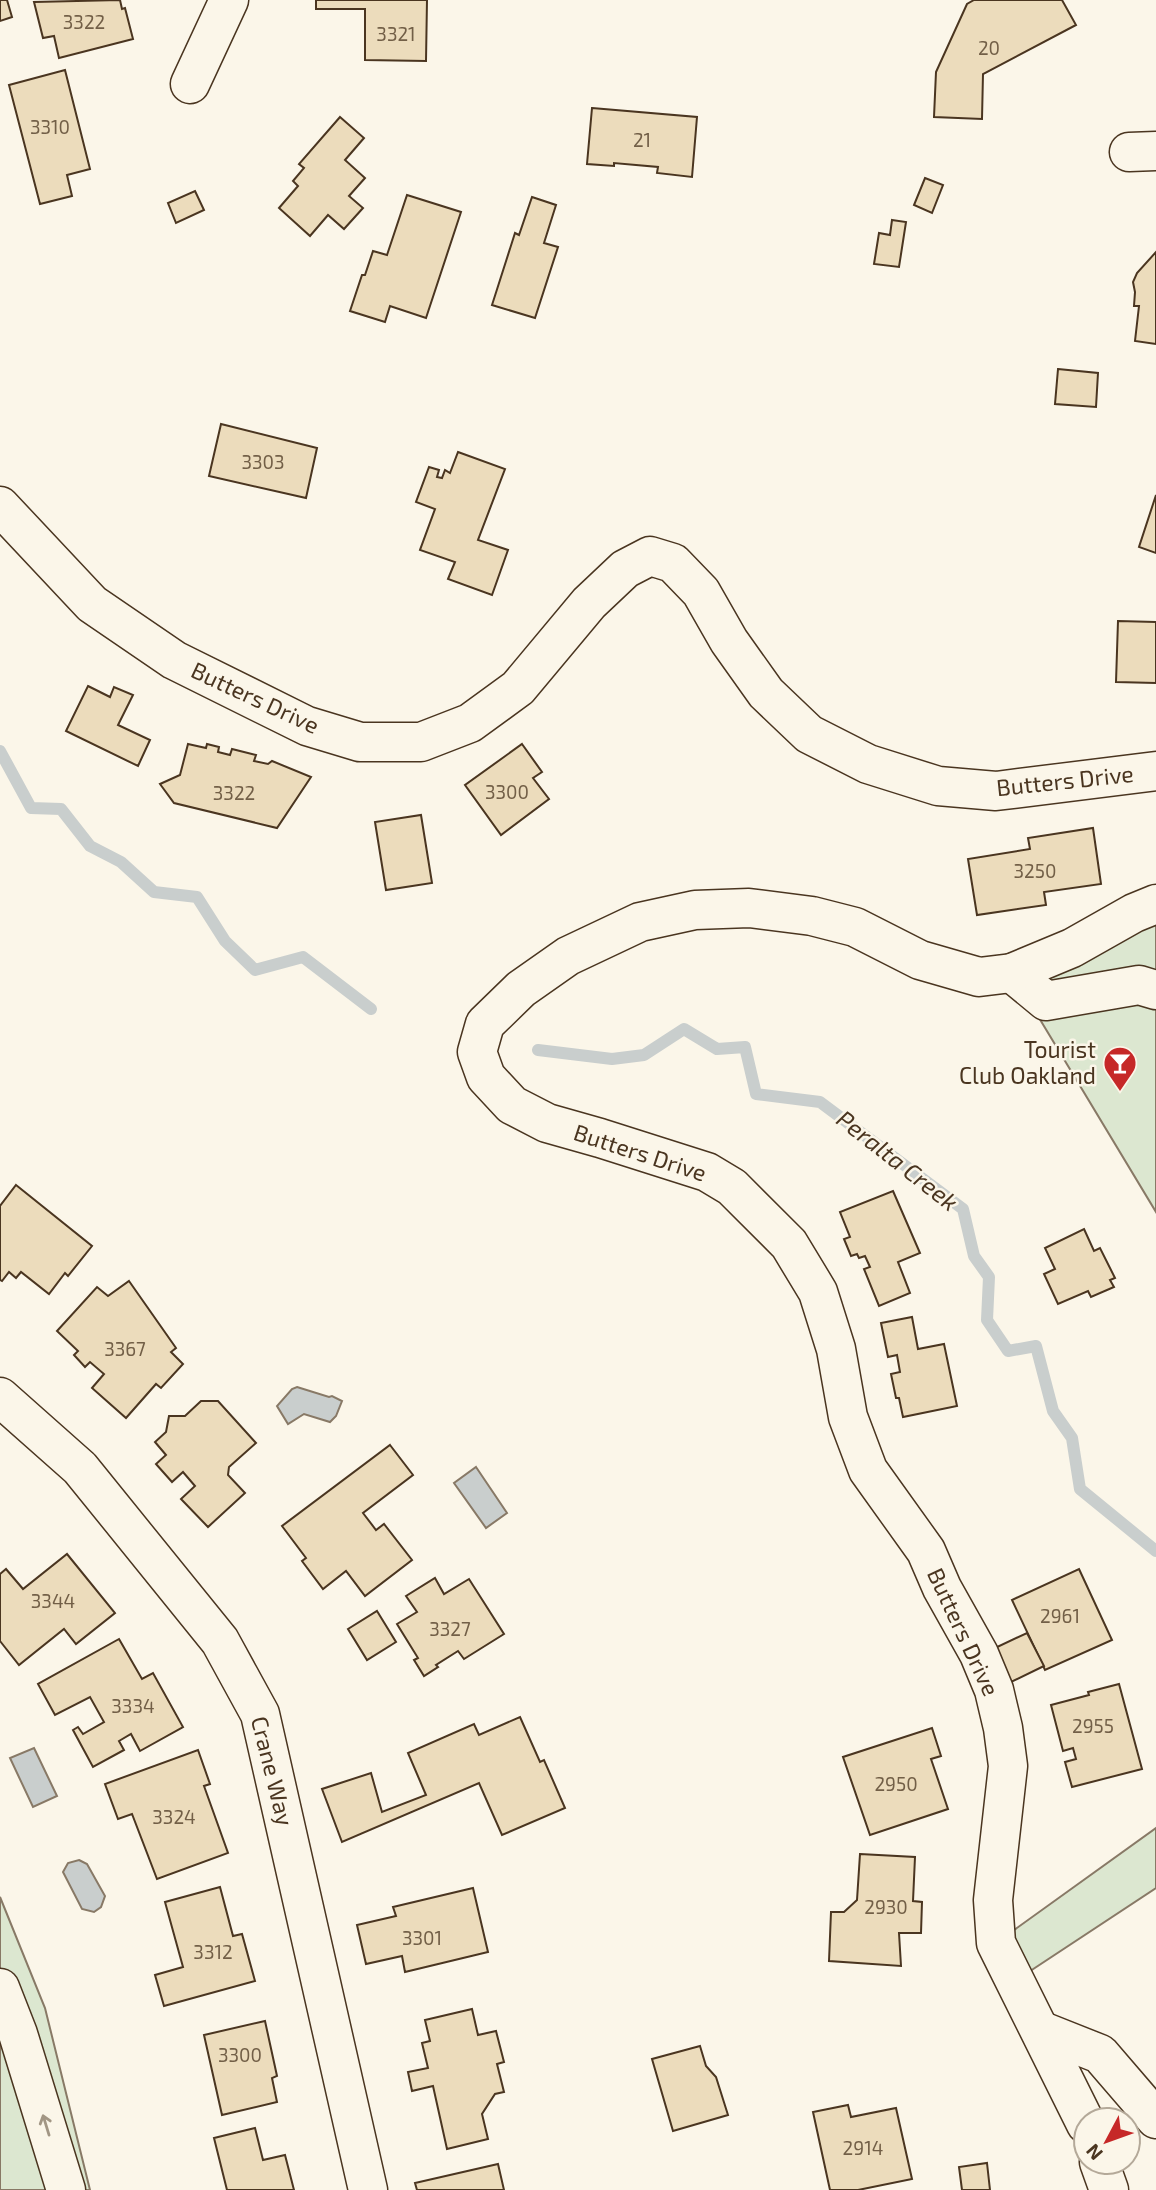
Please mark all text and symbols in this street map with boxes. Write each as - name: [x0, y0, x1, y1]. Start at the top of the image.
- house number: 3322: [63, 10, 105, 33]
- house number: 3321: [376, 22, 416, 45]
- house number: 20: [978, 36, 1000, 59]
- house number: 3310: [30, 115, 70, 138]
- house number: 21: [633, 128, 651, 151]
- house number: 3303: [241, 450, 285, 473]
- street label: Butters Drive: [187, 655, 324, 739]
- street label: Butters Drive: [995, 759, 1135, 801]
- house number: 3300: [485, 780, 529, 803]
- house number: 3322: [213, 781, 255, 804]
- house number: 3250: [1014, 859, 1056, 882]
- place label: Tourist Club Oakland: [959, 1035, 1096, 1089]
- bar icon: Tourist Club Oakland: [1101, 1044, 1139, 1093]
- water label: Peralta Creek: [831, 1103, 964, 1216]
- street label: Butters Drive: [570, 1117, 710, 1187]
- house number: 3367: [104, 1337, 146, 1360]
- street label: Butters Drive: [922, 1563, 1006, 1700]
- house number: 3344: [31, 1589, 75, 1612]
- house number: 2961: [1040, 1604, 1080, 1627]
- house number: 3327: [429, 1617, 471, 1640]
- house number: 3334: [111, 1694, 155, 1717]
- street label: Crane Way: [246, 1713, 300, 1828]
- house number: 2955: [1072, 1714, 1114, 1737]
- house number: 2950: [874, 1772, 918, 1795]
- house number: 3324: [152, 1805, 196, 1828]
- house number: 2930: [864, 1895, 908, 1918]
- house number: 3301: [402, 1926, 442, 1949]
- house number: 3312: [193, 1940, 233, 1963]
- house number: 3300: [218, 2043, 262, 2066]
- north arrow: [1072, 2106, 1142, 2176]
- one-way arrow: [38, 2114, 51, 2136]
- house number: 2914: [843, 2136, 883, 2159]
- text: N: [1081, 2140, 1107, 2165]

